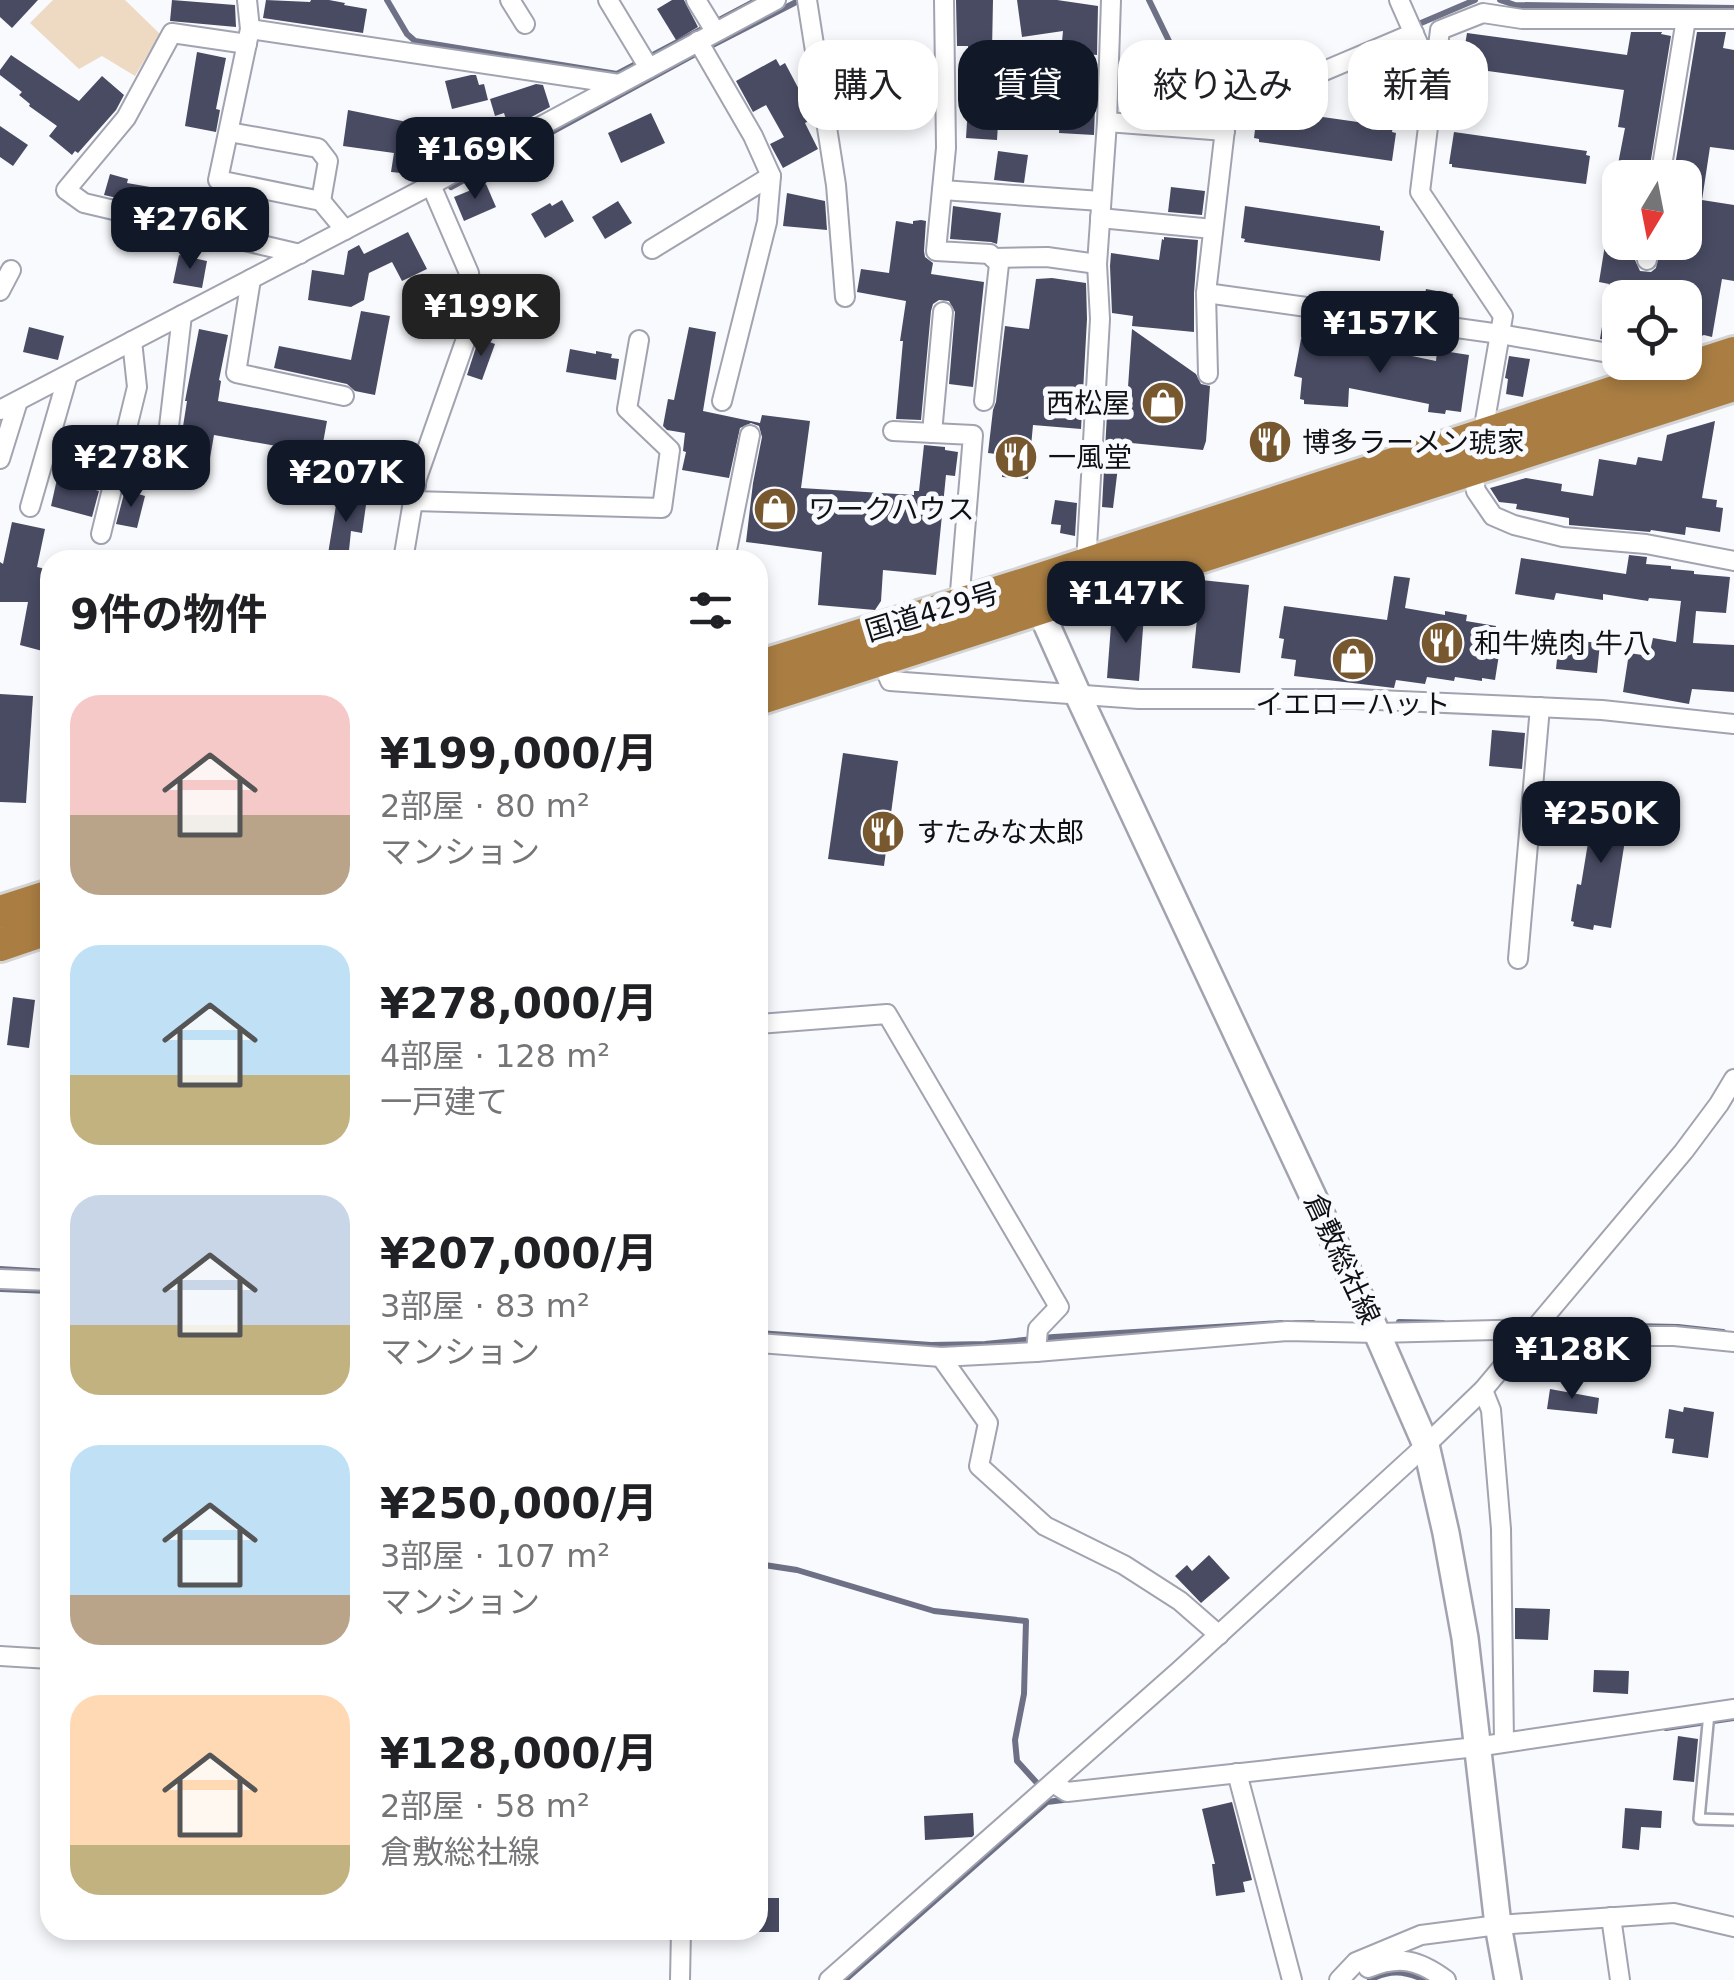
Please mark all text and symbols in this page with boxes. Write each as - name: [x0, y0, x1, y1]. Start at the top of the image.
- chip: 購入: [798, 40, 938, 130]
- chip: 賃貸: [958, 40, 1098, 130]
- chip: 絞り込み: [1118, 40, 1328, 130]
- chip: 新着: [1348, 40, 1488, 130]
- pin: ¥169K: [405, 117, 545, 202]
- text: ¥169K: [418, 130, 532, 168]
- north arrow: [1602, 160, 1702, 260]
- map controls: [1602, 160, 1702, 380]
- pin: ¥276K: [120, 187, 260, 272]
- text: ¥276K: [133, 200, 247, 238]
- pin: ¥199K: [411, 274, 551, 359]
- button: locate: [1602, 280, 1702, 380]
- text: ¥199K: [424, 287, 538, 325]
- pin: ¥157K: [1310, 291, 1450, 376]
- text: ¥157K: [1323, 304, 1437, 342]
- shop icon: 西松屋: [1140, 380, 1186, 426]
- place label: 西松屋: [1046, 387, 1130, 420]
- restaurant icon: 博多ラーメン琥家: [1247, 419, 1293, 465]
- pin: ¥278K: [61, 425, 201, 510]
- place label: 博多ラーメン琥家: [1302, 426, 1525, 459]
- restaurant icon: 一風堂: [993, 434, 1039, 480]
- text: ¥278K: [74, 438, 188, 476]
- pin: ¥207K: [276, 440, 416, 525]
- place label: 一風堂: [1048, 441, 1132, 474]
- text: ¥207K: [289, 453, 403, 491]
- shop icon: ワークハウス: [752, 486, 798, 532]
- place label: ワークハウス: [808, 493, 975, 526]
- pin: ¥147K: [1056, 561, 1196, 646]
- text: ¥147K: [1069, 574, 1183, 612]
- street label: 国道429号: [861, 576, 1003, 648]
- icon: filters: [683, 583, 738, 638]
- text: 9件の物件: [70, 590, 267, 639]
- restaurant icon: 和牛焼肉 牛八: [1419, 620, 1465, 666]
- place label: 和牛焼肉 牛八: [1474, 627, 1651, 660]
- shop icon: イエローハット: [1330, 636, 1376, 682]
- place label: イエローハット: [1255, 688, 1451, 721]
- text: ¥199,000/月: [380, 729, 658, 778]
- icon: home: [150, 735, 270, 855]
- pin: ¥250K: [1531, 781, 1671, 866]
- text: 2部屋 · 80 m²: [380, 787, 590, 825]
- text: ¥250K: [1544, 794, 1658, 832]
- restaurant icon: すたみな太郎: [860, 809, 906, 855]
- place label: すたみな太郎: [916, 816, 1084, 849]
- text: マンション: [380, 833, 540, 871]
- text: ¥278,000/月: [380, 979, 658, 1028]
- icon: home: [150, 985, 270, 1105]
- text: 4部屋 · 128 m²: [380, 1037, 610, 1075]
- text: 一戸建て: [380, 1083, 508, 1121]
- street label: 倉敷総社線: [1297, 1189, 1387, 1329]
- text: ¥207,000/月: [380, 1229, 658, 1278]
- icon: home: [150, 1235, 270, 1355]
- text: 3部屋 · 83 m²: [380, 1287, 590, 1325]
- pin: ¥128K: [1502, 1317, 1642, 1402]
- text: ¥128K: [1515, 1330, 1629, 1368]
- text: マンション: [380, 1333, 540, 1371]
- text: ¥250,000/月: [380, 1479, 658, 1528]
- icon: home: [150, 1485, 270, 1605]
- text: 3部屋 · 107 m²: [380, 1537, 610, 1575]
- text: マンション: [380, 1583, 540, 1621]
- text: ¥128,000/月: [380, 1729, 658, 1778]
- icon: home: [150, 1735, 270, 1855]
- text: 2部屋 · 58 m²: [380, 1787, 590, 1825]
- text: 倉敷総社線: [380, 1833, 540, 1871]

